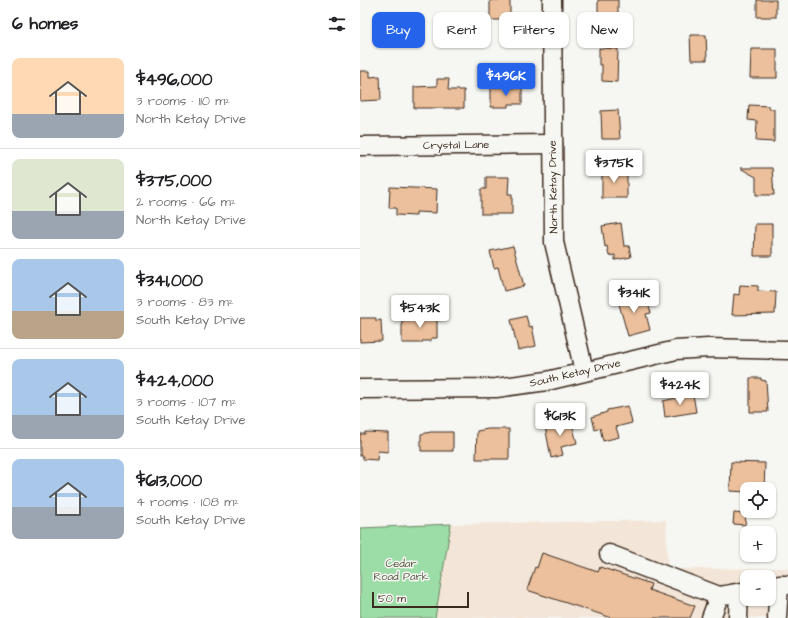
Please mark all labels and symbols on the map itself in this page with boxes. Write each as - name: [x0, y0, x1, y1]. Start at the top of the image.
- pin: $496K: [478, 63, 534, 97]
- street label: Crystal Lane: [423, 137, 489, 154]
- street label: North Ketay Drive: [545, 140, 562, 234]
- pin: $375K: [586, 150, 642, 184]
- pin: $341K: [606, 280, 662, 314]
- pin: $543K: [392, 295, 448, 329]
- street label: South Ketay Drive: [528, 355, 622, 392]
- pin: $424K: [652, 372, 708, 406]
- pin: $613K: [532, 403, 588, 437]
- park label: Cedar Road Park: [373, 556, 429, 584]
- scale bar: [372, 590, 469, 609]

